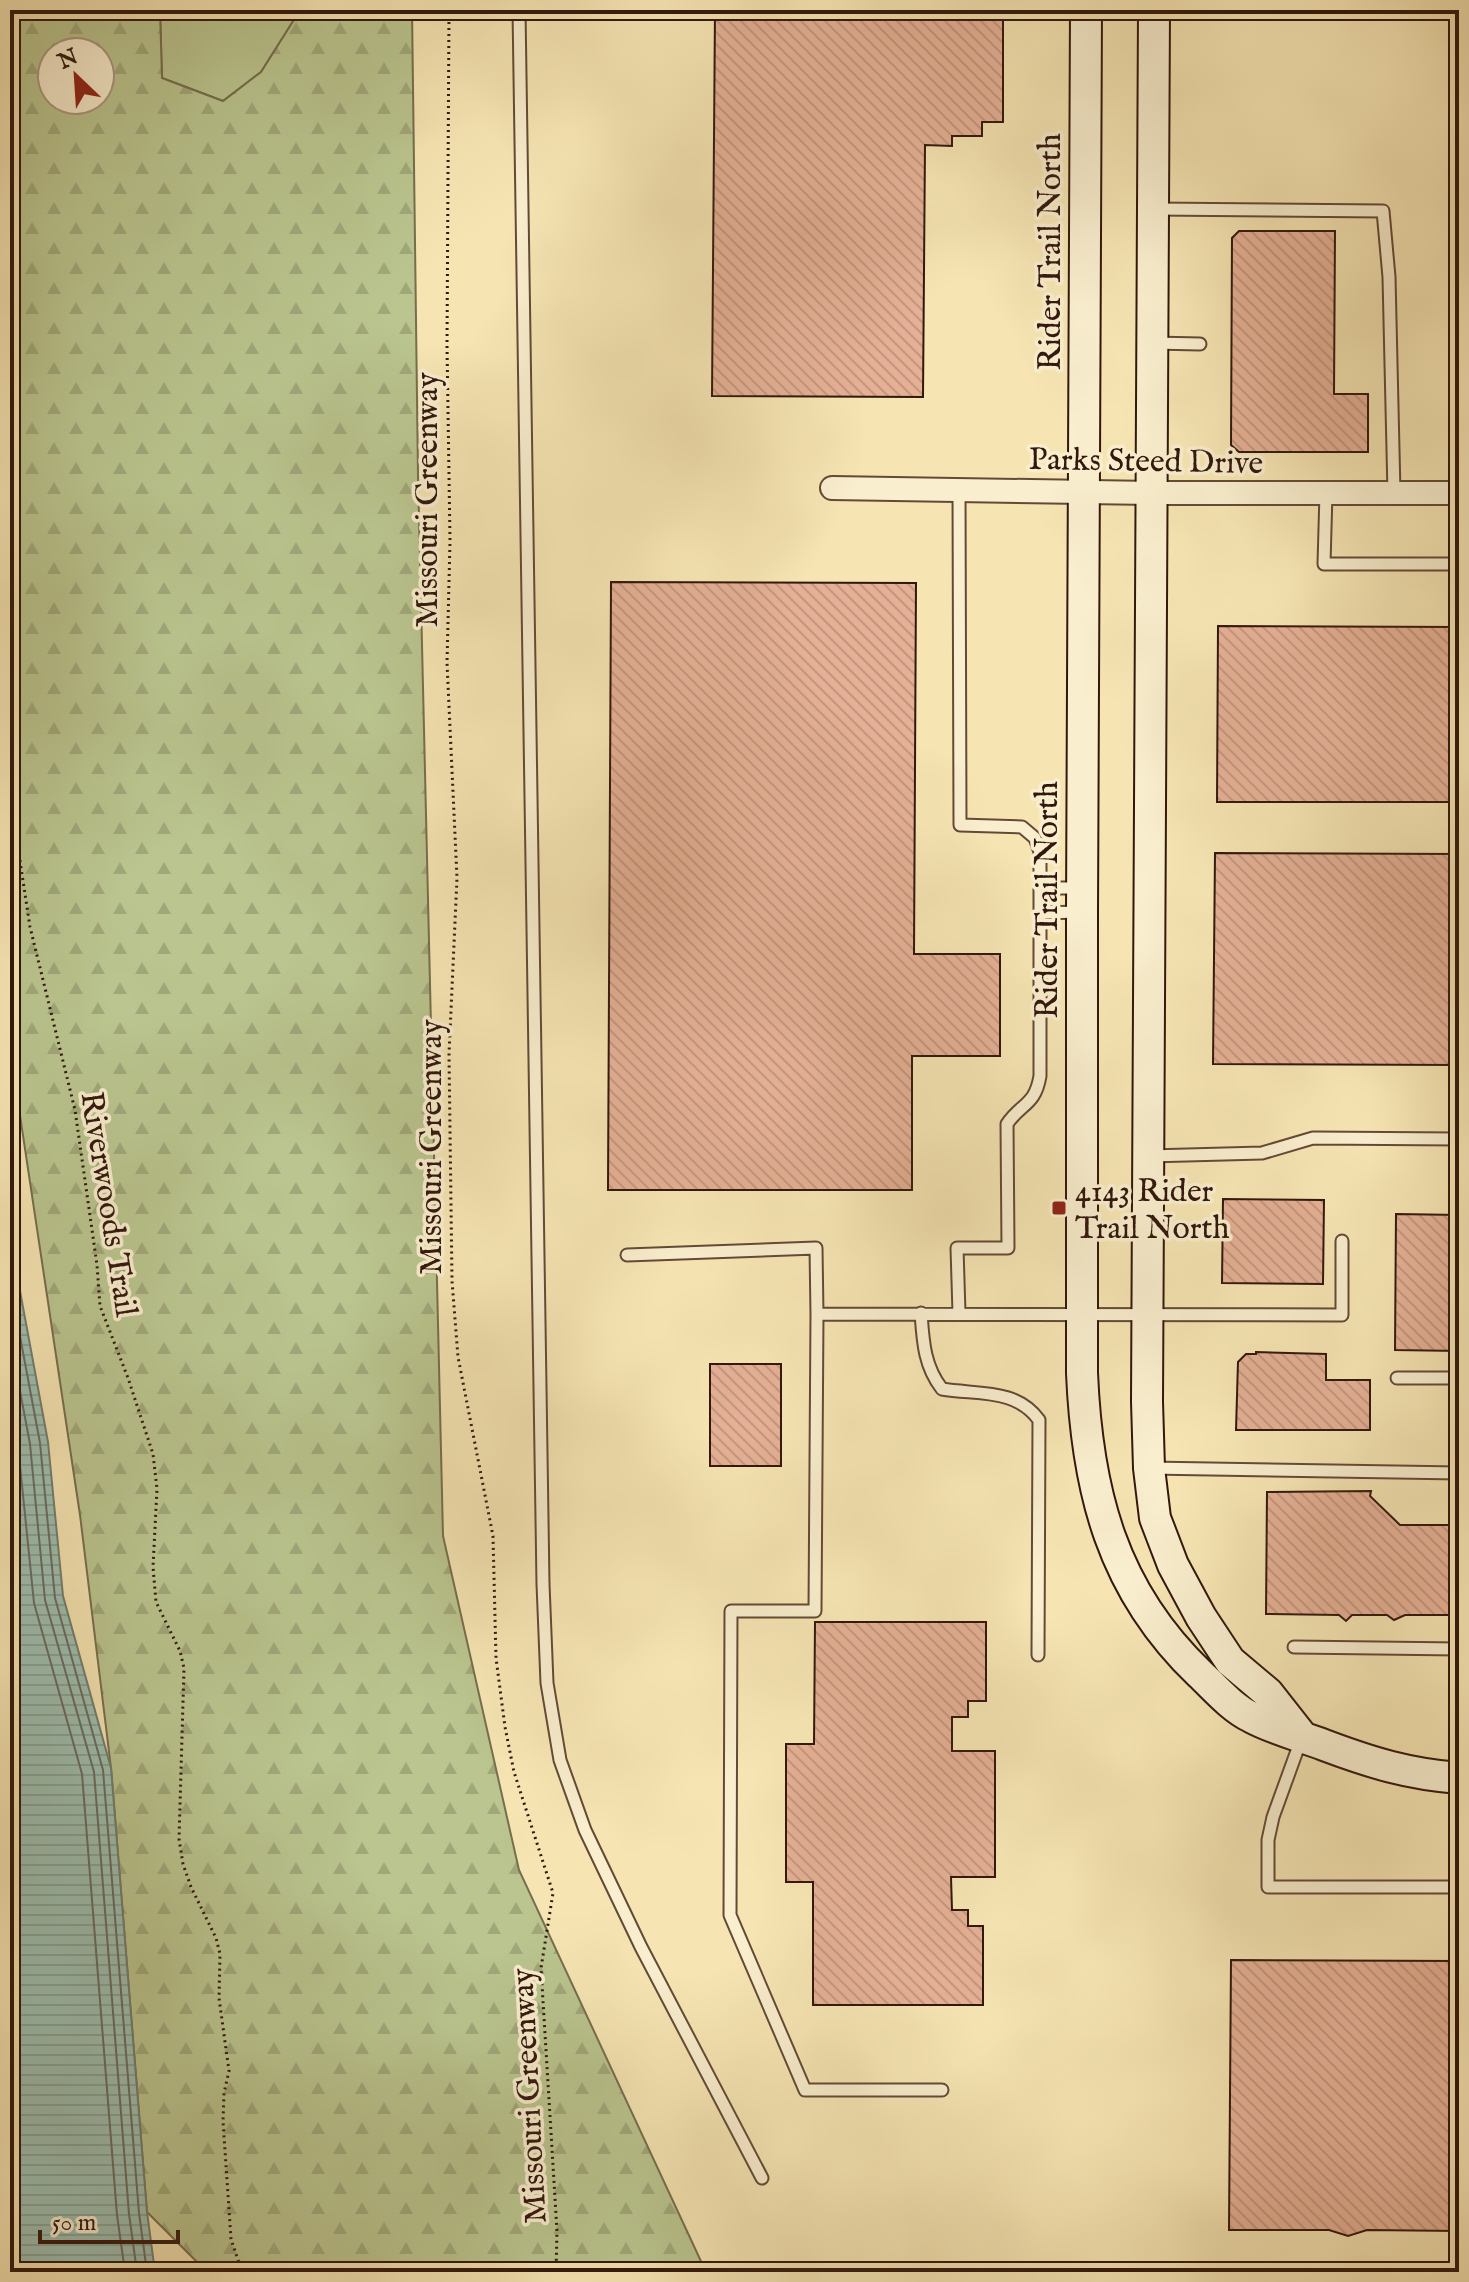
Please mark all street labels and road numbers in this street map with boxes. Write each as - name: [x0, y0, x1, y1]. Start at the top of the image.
- street label: Rider Trail North: [1031, 133, 1072, 371]
- street label: Missouri Greenway: [408, 372, 449, 628]
- street label: Parks Steed Drive: [1028, 440, 1264, 485]
- street label: Rider Trail North: [1028, 781, 1069, 1019]
- street label: Missouri Greenway: [412, 1019, 453, 1275]
- street label: Riverwoods Trail: [69, 1089, 146, 1320]
- street label: Missouri Greenway: [503, 1967, 558, 2225]

